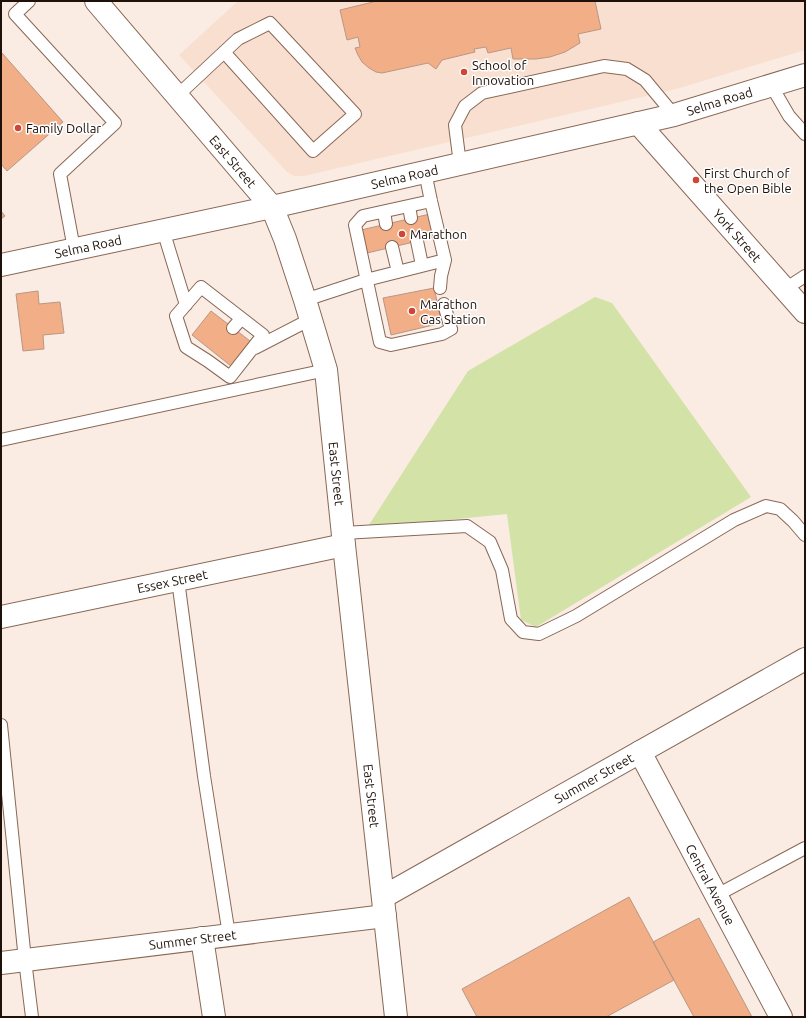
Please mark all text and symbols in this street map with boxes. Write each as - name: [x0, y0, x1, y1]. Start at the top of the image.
- place label: School of Innovation: [472, 58, 534, 87]
- marker: School of Innovation: [459, 67, 469, 77]
- street label: Selma Road: [685, 84, 754, 118]
- place label: Family Dollar: [26, 121, 101, 135]
- marker: Family Dollar: [13, 123, 23, 133]
- street label: East Street: [207, 133, 259, 190]
- street label: Selma Road: [370, 162, 439, 191]
- place label: First Church of the Open Bible: [704, 166, 792, 195]
- marker: First Church of the Open Bible: [691, 175, 701, 185]
- street label: York Street: [710, 206, 764, 265]
- place label: Marathon: [410, 227, 467, 241]
- marker: Marathon: [397, 229, 407, 239]
- street label: Selma Road: [53, 232, 123, 260]
- place label: Marathon Gas Station: [420, 297, 486, 326]
- marker: Marathon Gas Station: [407, 306, 417, 316]
- street label: East Street: [326, 441, 347, 506]
- street label: Essex Street: [136, 567, 209, 595]
- street label: Summer Street: [552, 750, 636, 806]
- street label: East Street: [361, 763, 382, 828]
- street label: Central Avenue: [683, 842, 738, 927]
- street label: Summer Street: [148, 927, 237, 952]

